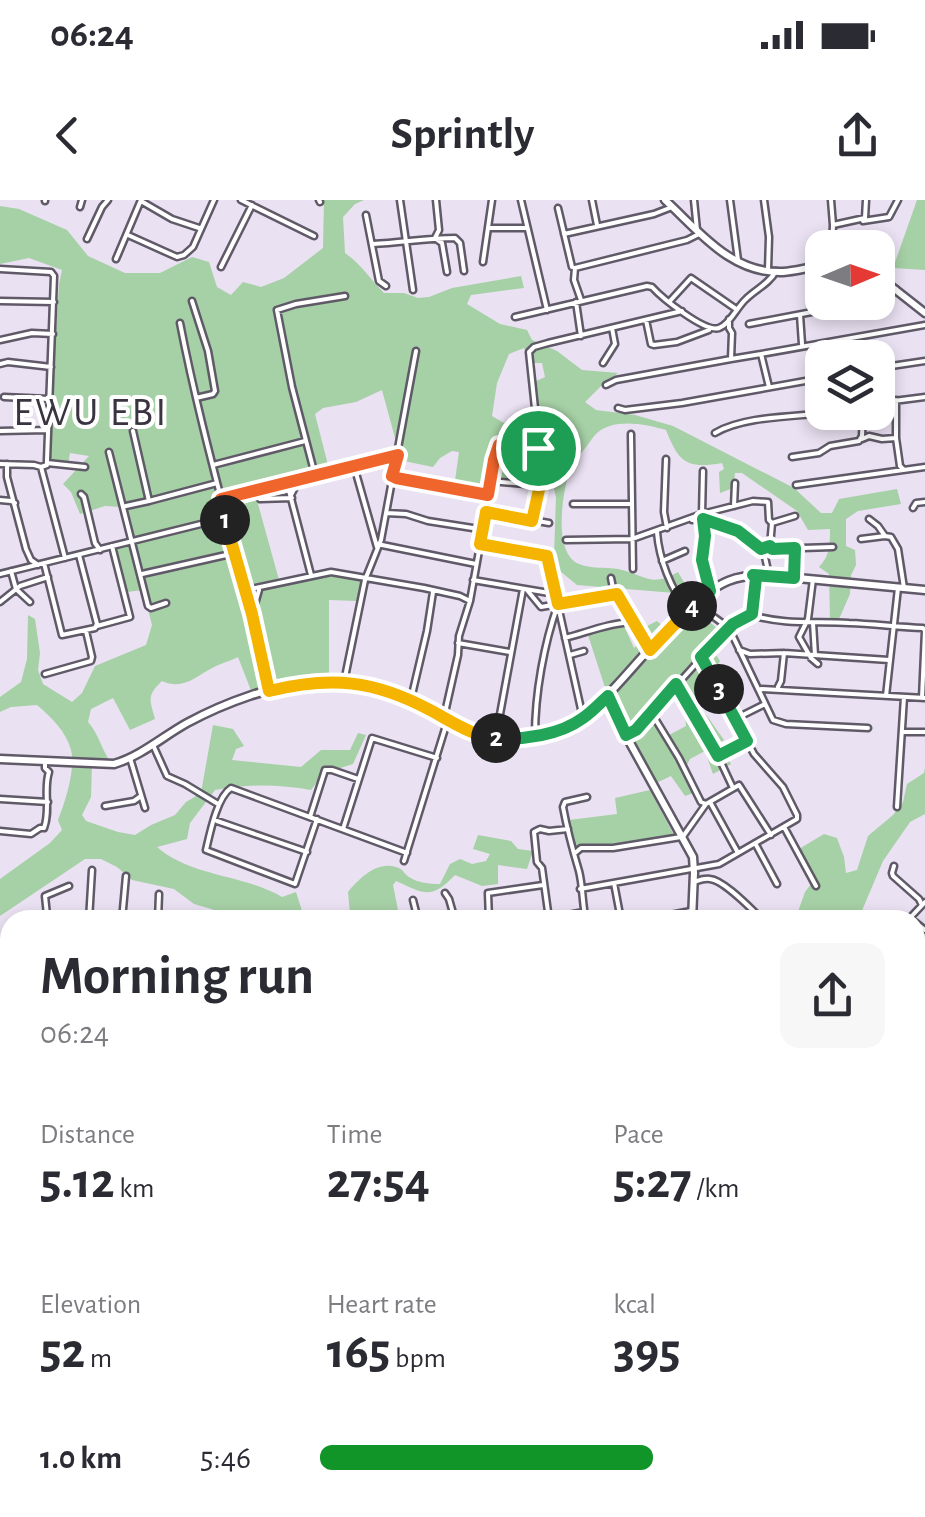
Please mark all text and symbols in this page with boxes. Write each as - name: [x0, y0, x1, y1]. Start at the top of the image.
- text: 06:24: [50, 16, 134, 54]
- icon: back: [40, 108, 95, 163]
- icon: share: [830, 108, 885, 163]
- text: Sprintly: [391, 112, 534, 157]
- north arrow: [805, 230, 895, 320]
- map controls: [805, 230, 895, 430]
- button: layers: [805, 340, 895, 430]
- district label: EWU EBI: [13, 393, 169, 433]
- pin: [496, 406, 581, 491]
- icon: arrive: [511, 421, 566, 476]
- pin: 1: [200, 495, 250, 545]
- text: 1: [220, 506, 230, 534]
- pin: 4: [667, 581, 717, 631]
- text: 4: [685, 592, 699, 620]
- pin: 3: [694, 664, 744, 714]
- text: 3: [713, 675, 725, 703]
- pin: 2: [471, 713, 521, 763]
- text: 2: [489, 724, 503, 752]
- button: share: [780, 943, 885, 1048]
- text: Morning run: [40, 949, 314, 1004]
- text: 06:24: [40, 1017, 109, 1049]
- text: Distance: [40, 1121, 135, 1149]
- text: Time: [327, 1121, 382, 1149]
- text: Pace: [613, 1121, 664, 1149]
- text: 5.12: [40, 1157, 115, 1207]
- text: 27:54: [327, 1157, 430, 1207]
- text: 5:27: [613, 1157, 692, 1207]
- text: km: [115, 1175, 154, 1203]
- text: /km: [692, 1175, 739, 1203]
- text: Elevation: [40, 1291, 141, 1319]
- text: Heart rate: [327, 1291, 437, 1319]
- text: kcal: [613, 1291, 656, 1319]
- text: 52: [40, 1327, 85, 1377]
- text: 165: [327, 1327, 390, 1377]
- text: 395: [613, 1327, 681, 1377]
- text: m: [85, 1345, 112, 1373]
- text: bpm: [390, 1345, 446, 1373]
- text: 1.0 km: [40, 1442, 122, 1474]
- text: 5:46: [200, 1442, 251, 1474]

